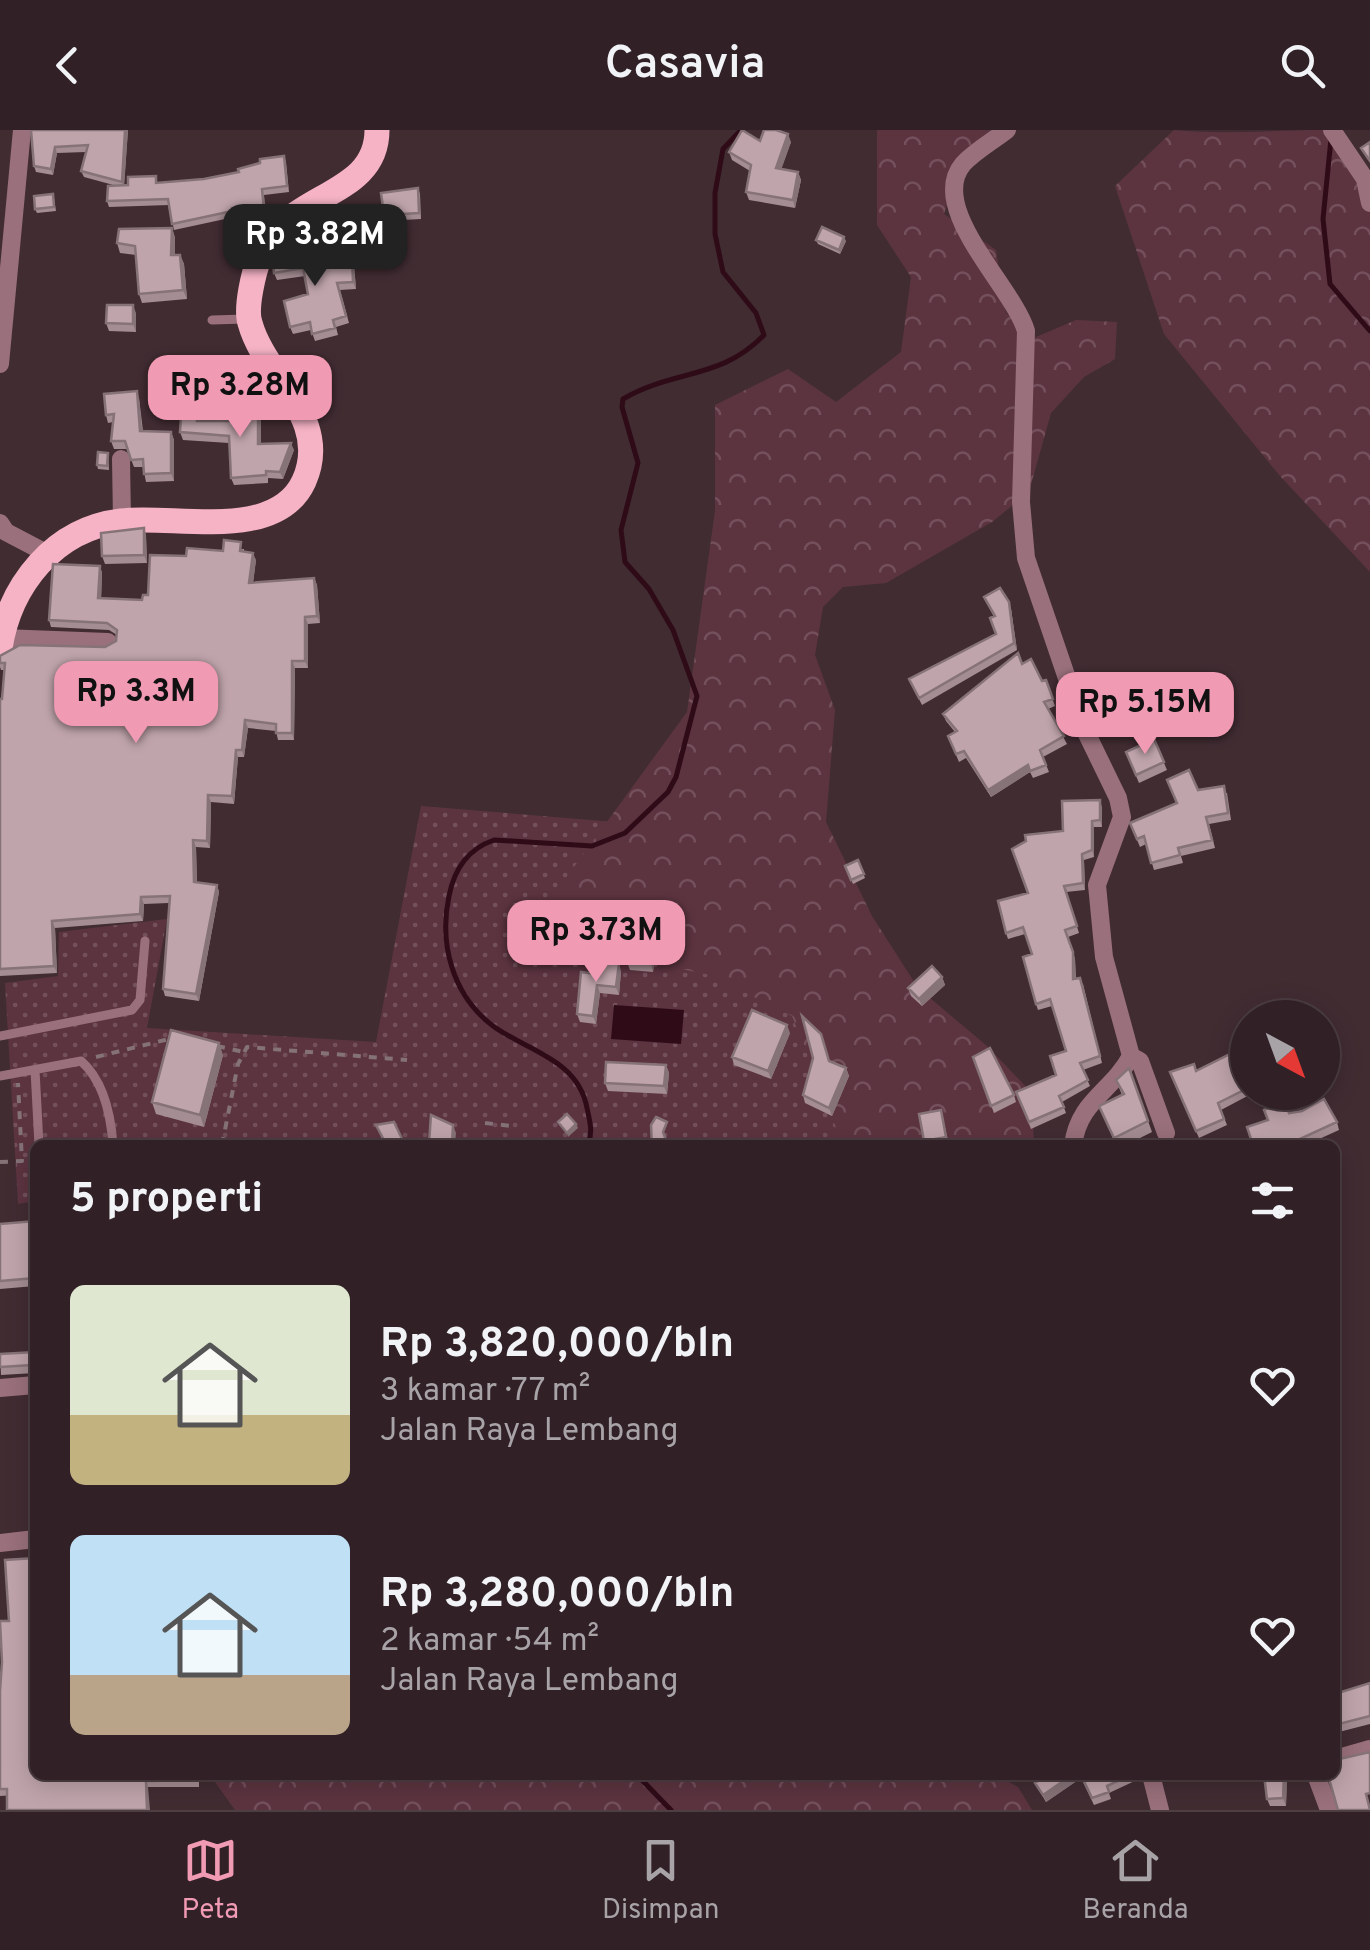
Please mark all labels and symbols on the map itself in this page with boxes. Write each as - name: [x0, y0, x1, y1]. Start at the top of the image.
- pin: Rp 3.82M: [212, 204, 418, 289]
- pin: Rp 3.28M: [137, 355, 343, 440]
- pin: Rp 3.3M: [44, 661, 228, 746]
- pin: Rp 5.15M: [1042, 672, 1248, 757]
- pin: Rp 3.73M: [493, 900, 699, 985]
- north arrow: [1230, 1000, 1340, 1110]

